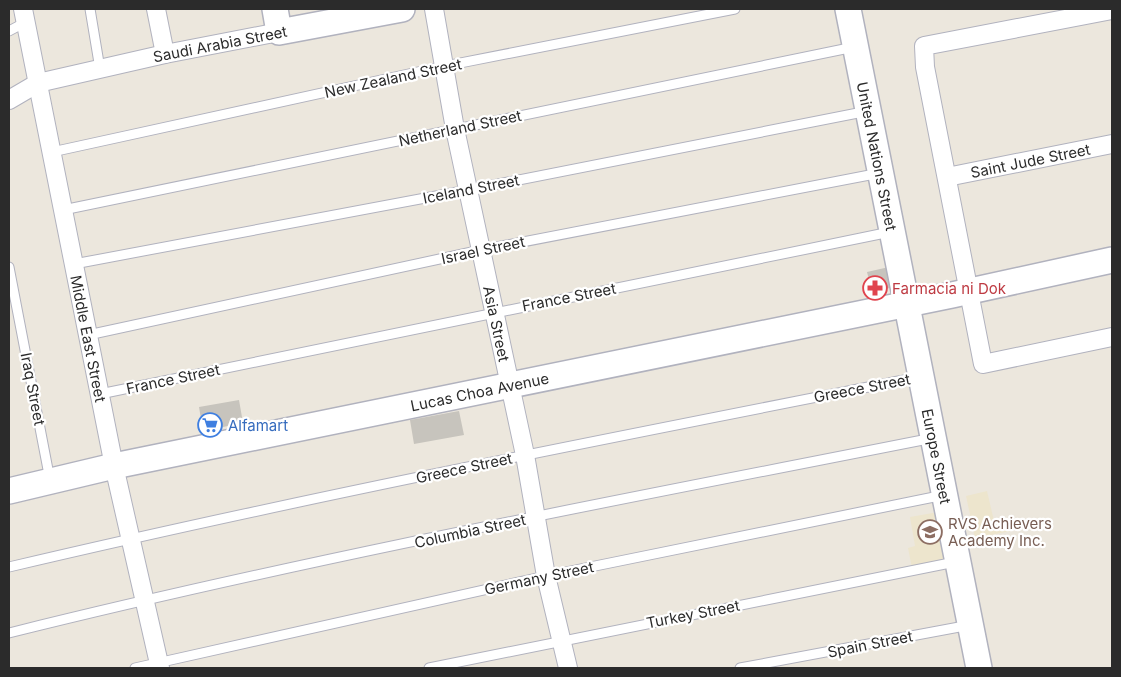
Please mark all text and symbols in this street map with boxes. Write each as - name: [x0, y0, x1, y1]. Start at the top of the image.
- street label: Saudi Arabia Street: [151, 22, 289, 66]
- street label: New Zealand Street: [323, 54, 463, 102]
- street label: United Nations Street: [853, 80, 901, 232]
- street label: Netherland Street: [397, 106, 523, 150]
- street label: Saint Jude Street: [969, 139, 1092, 182]
- street label: Iceland Street: [421, 170, 521, 208]
- street label: Israel Street: [439, 232, 527, 268]
- street label: Middle East Street: [67, 273, 111, 404]
- pharmacy icon: Farmacia ni Dok: [862, 275, 888, 301]
- street label: France Street: [520, 279, 618, 315]
- place label: Farmacia ni Dok: [892, 279, 1007, 298]
- street label: Asia Street: [479, 284, 514, 363]
- street label: Iraq Street: [17, 351, 49, 427]
- street label: France Street: [124, 360, 222, 398]
- street label: Lucas Choa Avenue: [409, 368, 551, 415]
- street label: Greece Street: [812, 369, 912, 407]
- street label: Europe Street: [918, 407, 956, 506]
- supermarket icon: Alfamart: [197, 412, 223, 438]
- place label: Alfamart: [228, 416, 288, 435]
- street label: Greece Street: [414, 449, 514, 487]
- street label: Columbia Street: [413, 510, 528, 552]
- place label: RVS Achievers Academy Inc.: [948, 514, 1052, 550]
- school or university icon: RVS Achievers Academy Inc.: [917, 519, 943, 545]
- street label: Germany Street: [483, 557, 595, 599]
- street label: Turkey Street: [645, 596, 741, 632]
- street label: Spain Street: [826, 626, 914, 662]

